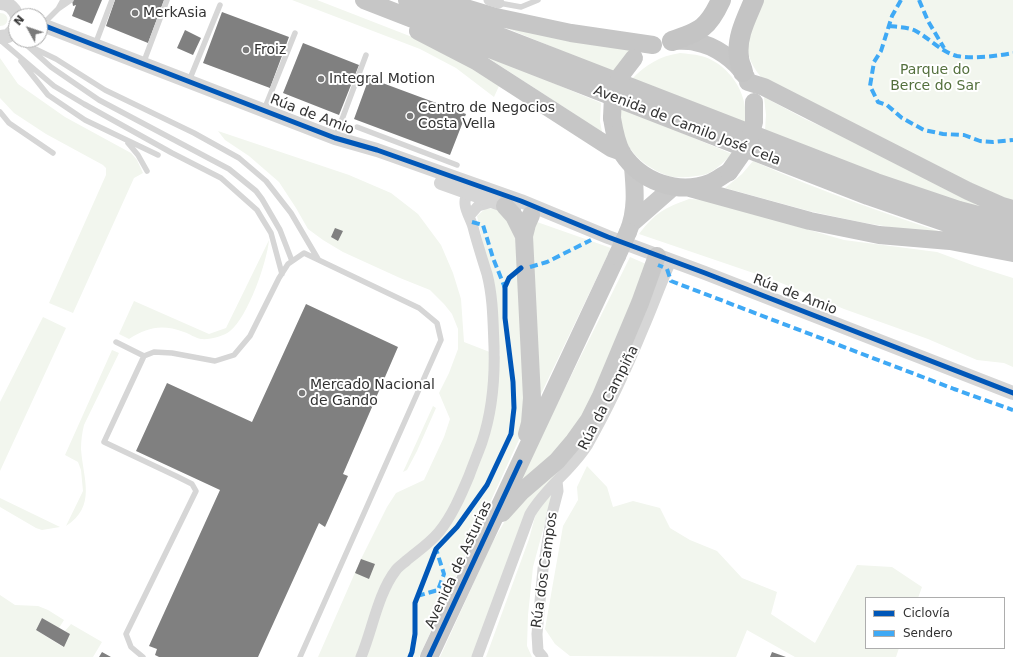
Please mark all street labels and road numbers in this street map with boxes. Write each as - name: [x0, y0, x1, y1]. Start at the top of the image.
- street label: Avenida de Camilo José Cela: [591, 83, 783, 169]
- street label: Rúa de Amio: [268, 91, 356, 139]
- street label: Rúa de Amio: [751, 271, 839, 319]
- street label: Rúa da Campiña: [575, 343, 643, 453]
- street label: Avenida de Asturias: [422, 498, 496, 632]
- street label: Rúa dos Campos: [529, 511, 561, 629]

